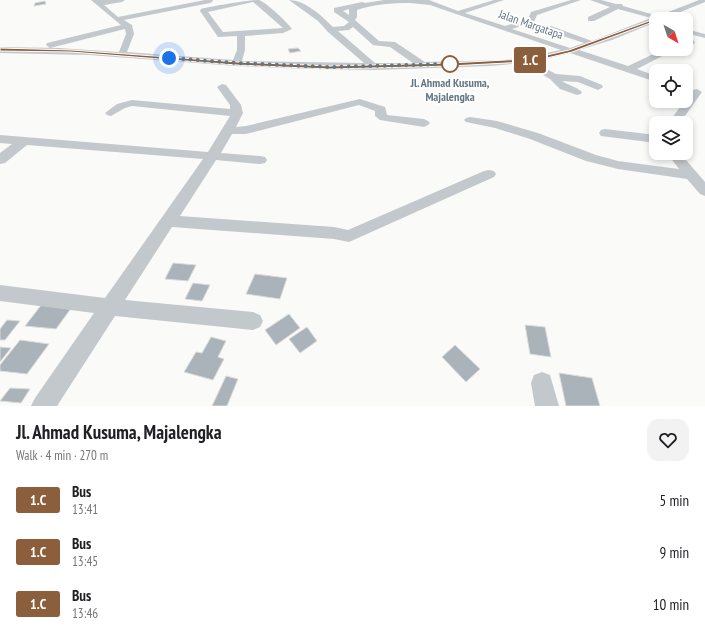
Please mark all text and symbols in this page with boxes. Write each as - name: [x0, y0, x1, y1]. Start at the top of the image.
- street label: Jalan Margatapa: [496, 6, 565, 42]
- north arrow: [649, 12, 693, 56]
- map controls: [649, 12, 693, 160]
- line badge: 1.C: [507, 47, 553, 73]
- your location: [159, 48, 179, 68]
- text: 1.C: [522, 51, 538, 69]
- marker: Jl. Ahmad Kusuma, Majalengka: [441, 55, 459, 73]
- button: locate: [649, 64, 693, 108]
- place label: Jl. Ahmad Kusuma, Majalengka: [410, 75, 490, 104]
- button: layers: [649, 116, 693, 160]
- button: heart: [647, 419, 689, 461]
- text: Jl. Ahmad Kusuma, Majalengka: [16, 420, 222, 444]
- text: Walk · 4 min · 270 m: [16, 447, 108, 464]
- text: Bus: [72, 482, 91, 501]
- text: 1.C: [30, 491, 46, 509]
- text: 5 min: [659, 491, 689, 510]
- text: 13:41: [72, 501, 98, 518]
- text: Bus: [72, 534, 91, 553]
- text: 1.C: [30, 543, 46, 561]
- text: 9 min: [659, 543, 689, 562]
- text: 13:45: [72, 553, 98, 570]
- text: Bus: [72, 586, 91, 605]
- text: 1.C: [30, 595, 46, 613]
- text: 10 min: [653, 595, 689, 614]
- text: 13:46: [72, 605, 98, 622]

